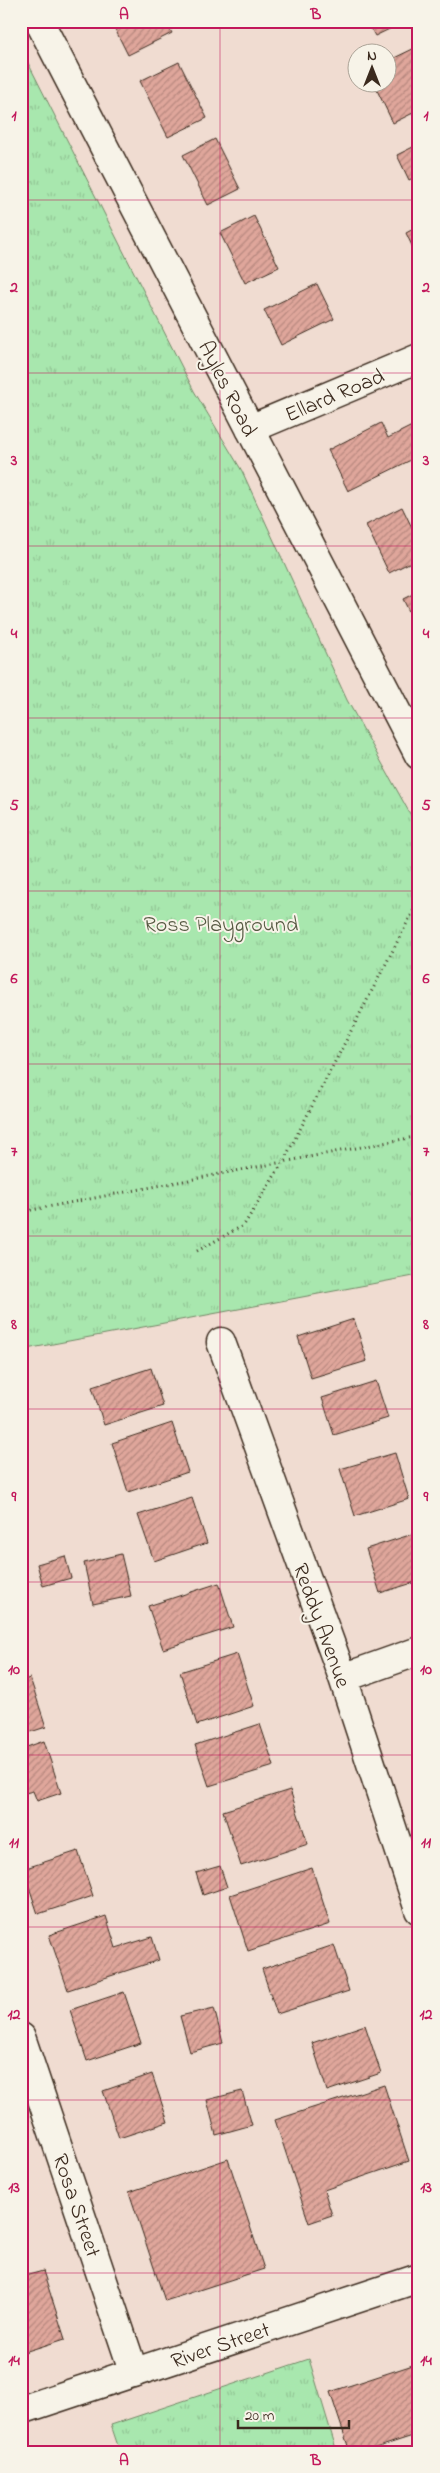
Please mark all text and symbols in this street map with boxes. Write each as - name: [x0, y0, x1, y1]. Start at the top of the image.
- text: A: [119, 3, 129, 27]
- text: B: [310, 3, 322, 27]
- north arrow: [348, 42, 398, 92]
- text: N: [367, 46, 377, 67]
- text: 1: [11, 104, 17, 128]
- text: 1: [423, 104, 429, 128]
- text: 2: [9, 276, 18, 300]
- text: 2: [421, 276, 430, 300]
- street label: Ayles Road: [188, 336, 264, 443]
- street label: Ellard Road: [281, 361, 390, 432]
- text: 3: [10, 449, 18, 473]
- text: 3: [422, 449, 430, 473]
- text: 4: [10, 622, 18, 646]
- text: 4: [422, 622, 430, 646]
- text: 5: [9, 794, 19, 818]
- text: 5: [421, 794, 431, 818]
- park label: Ross Playground: [144, 910, 298, 943]
- text: 6: [9, 967, 18, 991]
- text: 6: [421, 967, 430, 991]
- text: 7: [11, 1140, 18, 1164]
- text: 7: [423, 1140, 430, 1164]
- text: 8: [10, 1313, 17, 1337]
- text: 8: [422, 1313, 429, 1337]
- text: 9: [11, 1485, 17, 1509]
- text: 9: [423, 1485, 429, 1509]
- street label: Reddy Avenue: [282, 1559, 358, 1693]
- text: 10: [8, 1658, 20, 1682]
- text: 10: [420, 1658, 432, 1682]
- text: 11: [9, 1831, 20, 1855]
- text: 11: [421, 1831, 432, 1855]
- text: 12: [7, 2003, 21, 2027]
- text: 12: [419, 2003, 433, 2027]
- street label: Rosa Street: [43, 2150, 108, 2263]
- text: 13: [8, 2176, 20, 2200]
- text: 13: [420, 2176, 432, 2200]
- street label: River Street: [167, 2315, 275, 2379]
- text: 14: [8, 2349, 20, 2373]
- text: 14: [420, 2349, 432, 2373]
- scale bar: [238, 2398, 349, 2430]
- text: 20 m: [245, 2405, 275, 2427]
- text: A: [119, 2449, 129, 2473]
- text: B: [310, 2449, 322, 2473]

